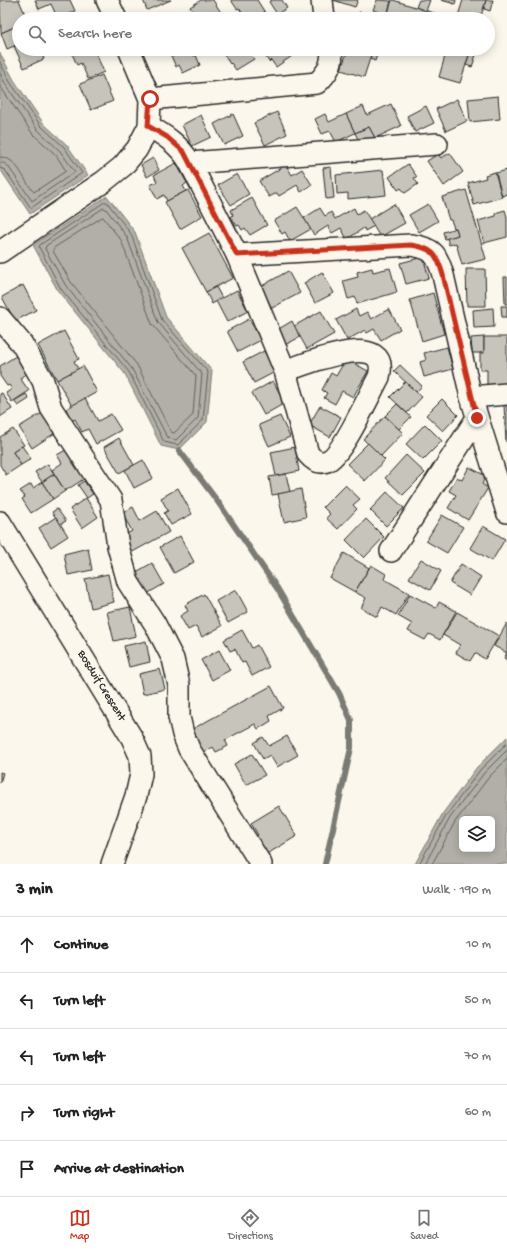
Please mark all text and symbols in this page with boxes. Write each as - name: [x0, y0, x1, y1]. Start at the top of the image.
- search box: [12, 12, 495, 56]
- icon: search: [26, 23, 48, 45]
- text: Search here: [58, 25, 132, 43]
- route start: [141, 90, 159, 108]
- route end: [468, 409, 486, 427]
- street label: Bosduif Crescent: [73, 647, 129, 725]
- map controls: [459, 816, 495, 852]
- button: layers: [459, 816, 495, 852]
- text: 3 min: [16, 880, 53, 900]
- text: Walk · 190 m: [422, 883, 491, 898]
- icon: ahead: [16, 934, 38, 956]
- text: Continue: [54, 936, 108, 954]
- text: 10 m: [466, 937, 491, 952]
- icon: left: [16, 990, 38, 1012]
- text: Turn left: [54, 992, 105, 1010]
- text: 50 m: [464, 993, 491, 1008]
- icon: left: [16, 1046, 38, 1068]
- text: Turn left: [54, 1048, 105, 1066]
- text: 70 m: [465, 1049, 491, 1064]
- icon: right: [16, 1102, 38, 1124]
- text: Turn right: [54, 1104, 114, 1122]
- text: 60 m: [465, 1105, 491, 1120]
- icon: arrive: [16, 1158, 38, 1180]
- text: Arrive at destination: [54, 1160, 184, 1178]
- tab: Map: [69, 1207, 91, 1243]
- tab: Directions: [228, 1207, 273, 1243]
- tab: Saved: [410, 1207, 438, 1243]

